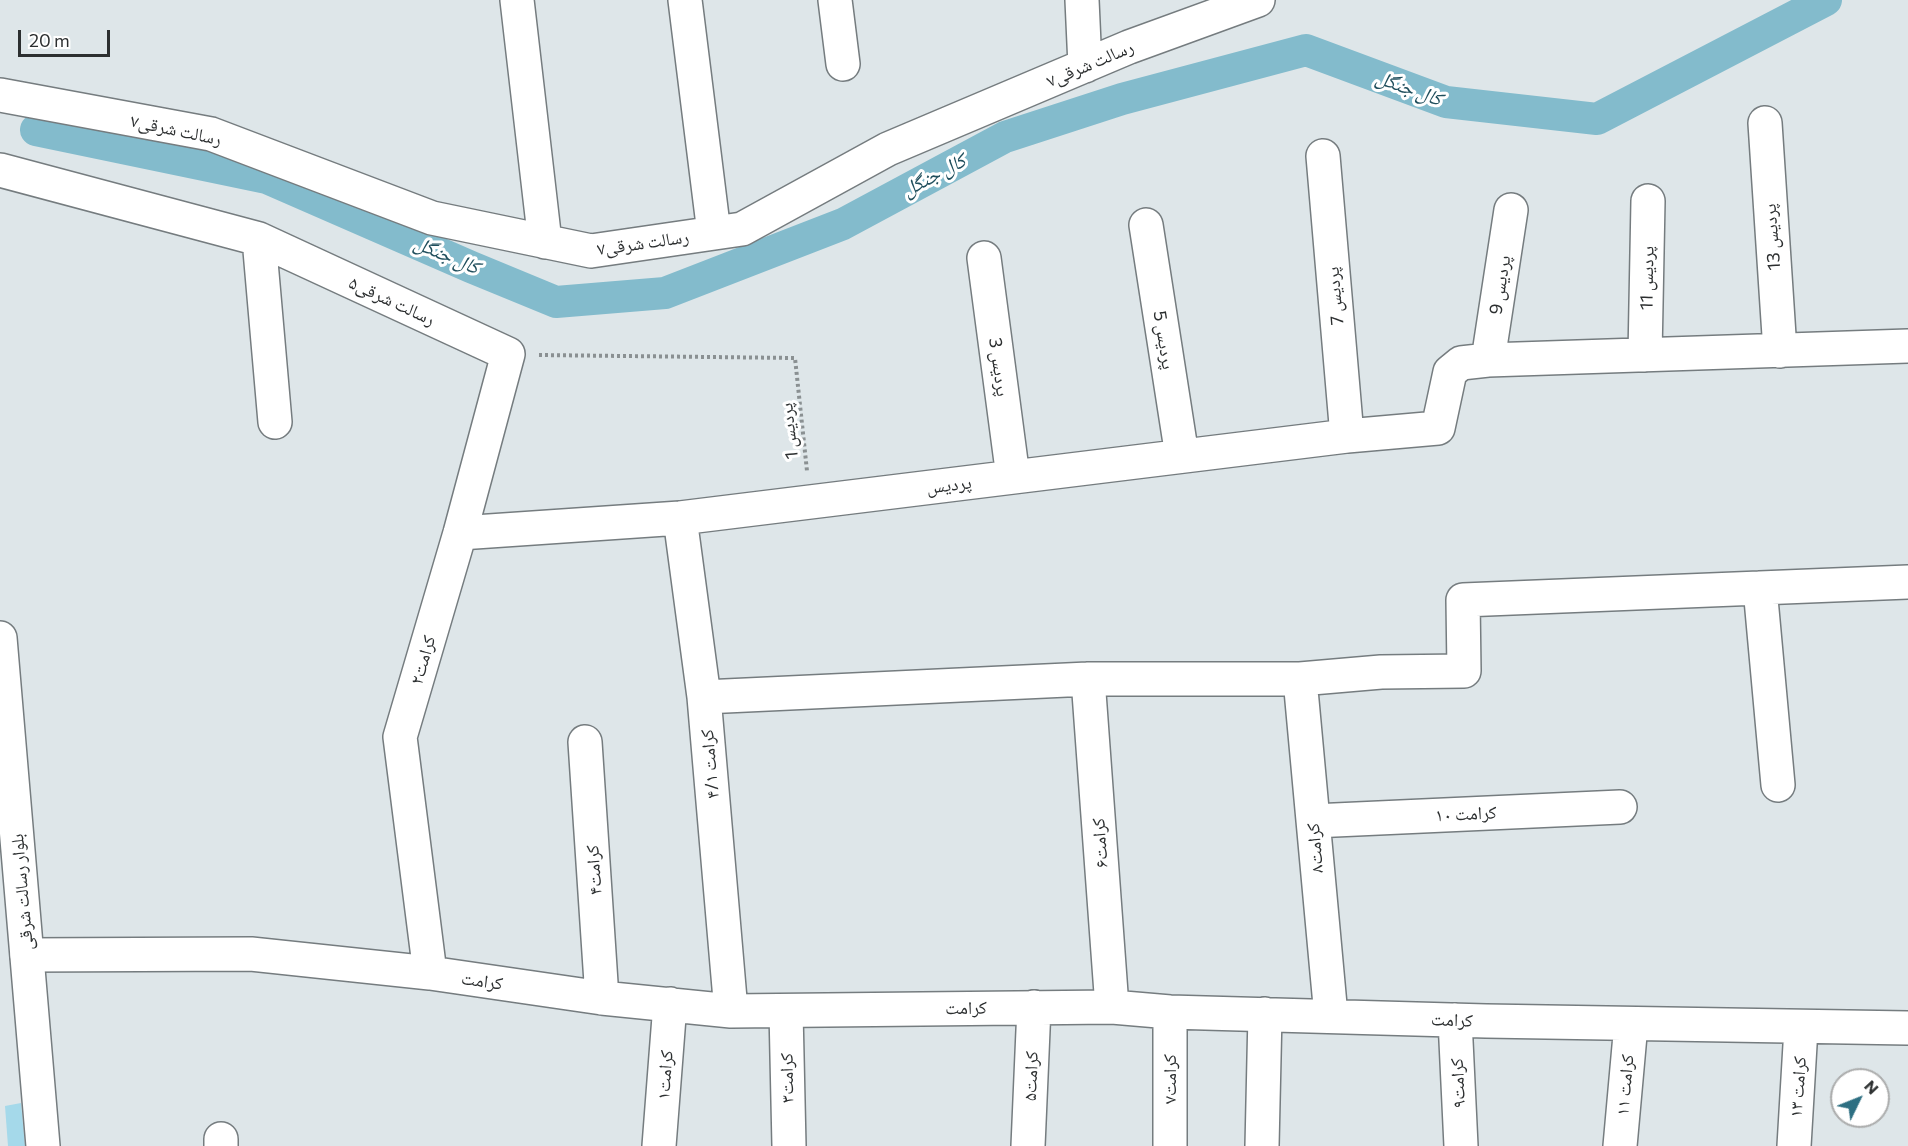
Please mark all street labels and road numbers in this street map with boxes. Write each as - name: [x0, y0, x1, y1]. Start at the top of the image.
- street label: رسالت شرقی۷: [1043, 36, 1137, 92]
- street label: رسالت شرقی۷: [129, 110, 223, 150]
- street label: پردیس 13: [1759, 203, 1785, 271]
- street label: رسالت شرقی۷: [596, 226, 690, 260]
- street label: پردیس 11: [1636, 246, 1658, 310]
- street label: پردیس 9: [1485, 254, 1515, 316]
- street label: پردیس 7: [1322, 266, 1348, 326]
- street label: رسالت شرقی۵: [346, 272, 438, 330]
- street label: پردیس 5: [1149, 309, 1179, 371]
- street label: پردیس 3: [984, 336, 1014, 398]
- street label: پردیس 1: [775, 402, 803, 460]
- street label: پردیس: [925, 472, 973, 498]
- street label: کرامت۲: [406, 633, 440, 687]
- street label: کرامت ۴/۱: [696, 728, 724, 800]
- street label: کرامت ۱۰: [1435, 802, 1497, 826]
- street label: کرامت۶: [1087, 817, 1113, 869]
- street label: کرامت۸: [1302, 822, 1328, 874]
- street label: بلوار رسالت شرقی: [6, 833, 38, 951]
- street label: کرامت۴: [581, 844, 607, 896]
- street label: کرامت: [460, 967, 504, 995]
- street label: کرامت: [945, 997, 987, 1019]
- street label: کرامت: [1431, 1008, 1473, 1032]
- street label: کرامت۱: [652, 1049, 678, 1101]
- street label: کرامت۵: [1019, 1051, 1043, 1101]
- street label: کرامت۳: [776, 1053, 798, 1103]
- street label: کرامت ۱۱: [1612, 1053, 1638, 1117]
- street label: کرامت۷: [1159, 1054, 1181, 1104]
- street label: کرامت ۱۳: [1785, 1056, 1811, 1118]
- street label: کرامت۹: [1446, 1057, 1470, 1109]

